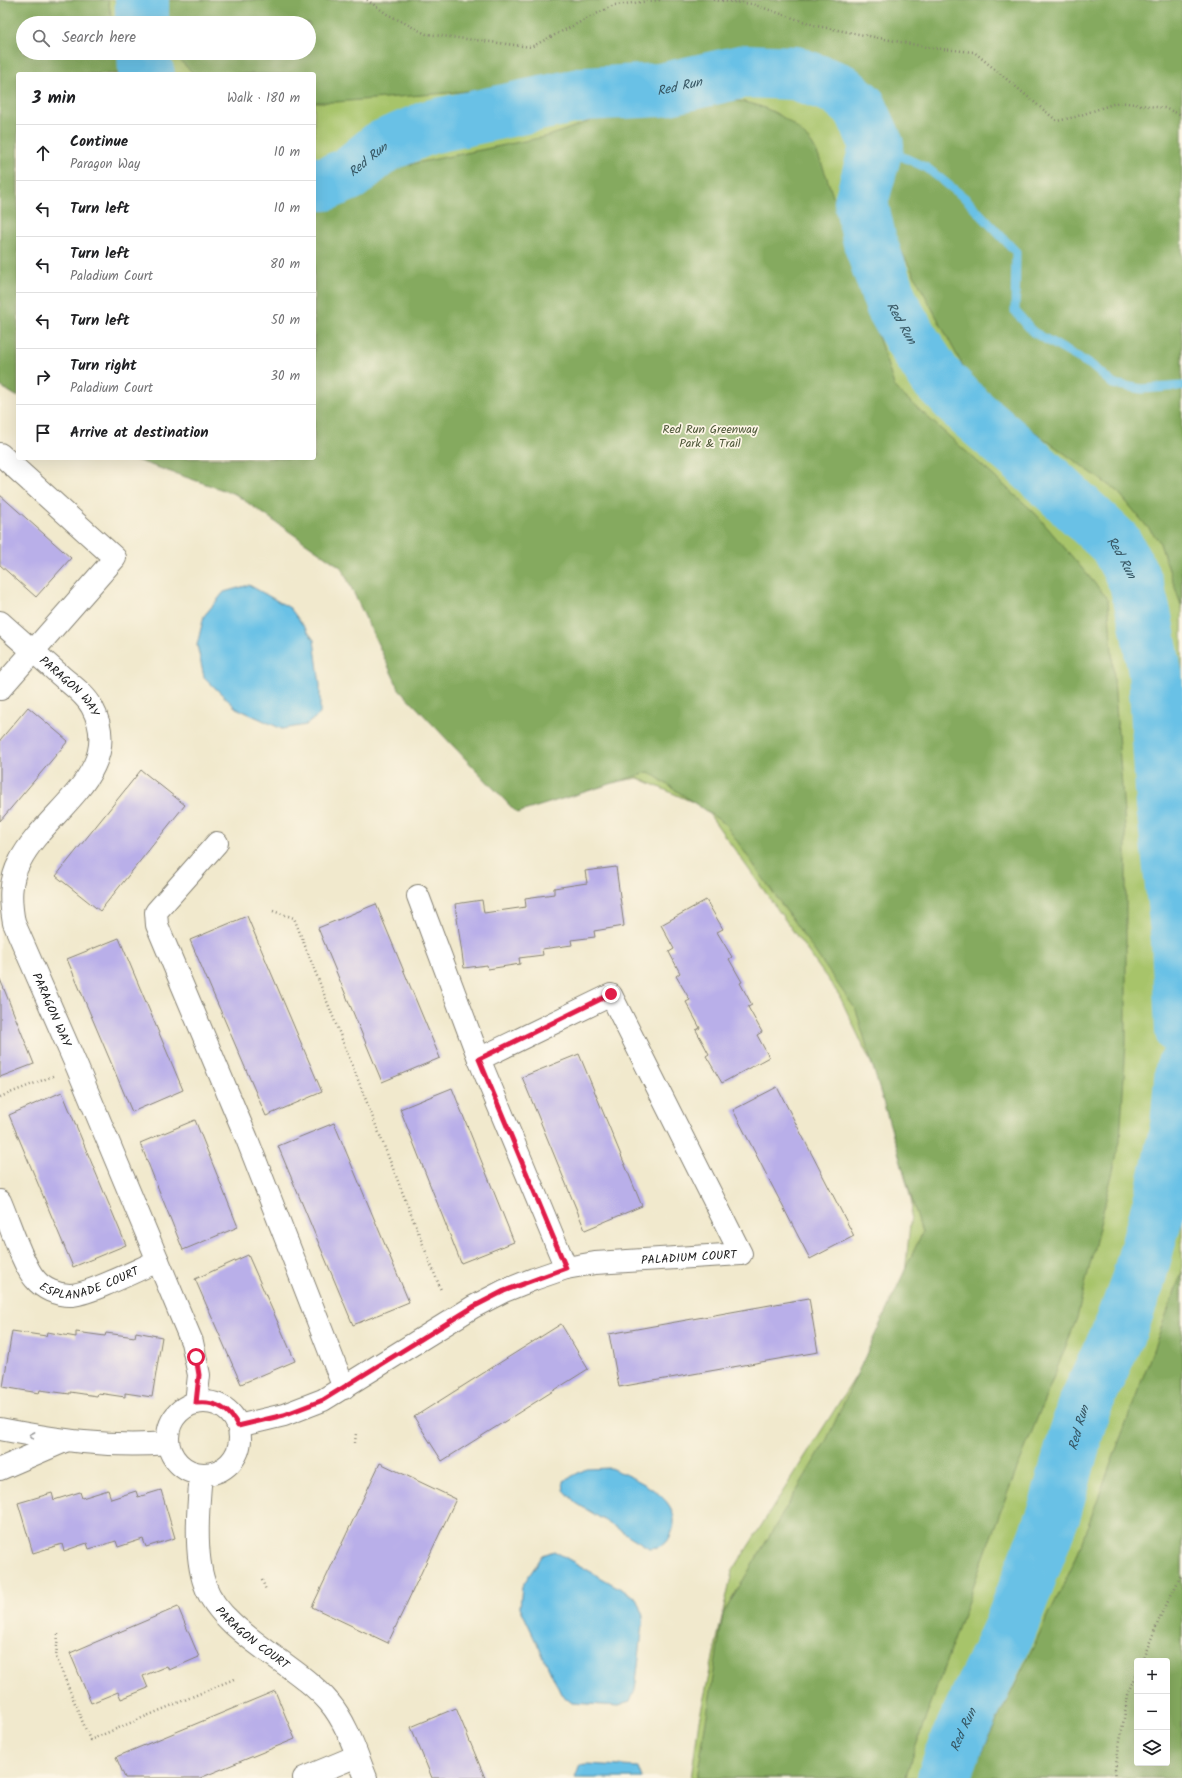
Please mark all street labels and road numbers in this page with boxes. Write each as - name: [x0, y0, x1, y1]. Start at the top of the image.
- street label: PARAGON WAY: [35, 652, 105, 721]
- street label: PARAGON WAY: [27, 970, 77, 1051]
- street label: PALADIUM COURT: [640, 1245, 739, 1270]
- street label: ESPLANADE COURT: [35, 1261, 144, 1305]
- street label: PARAGON COURT: [210, 1602, 294, 1675]

